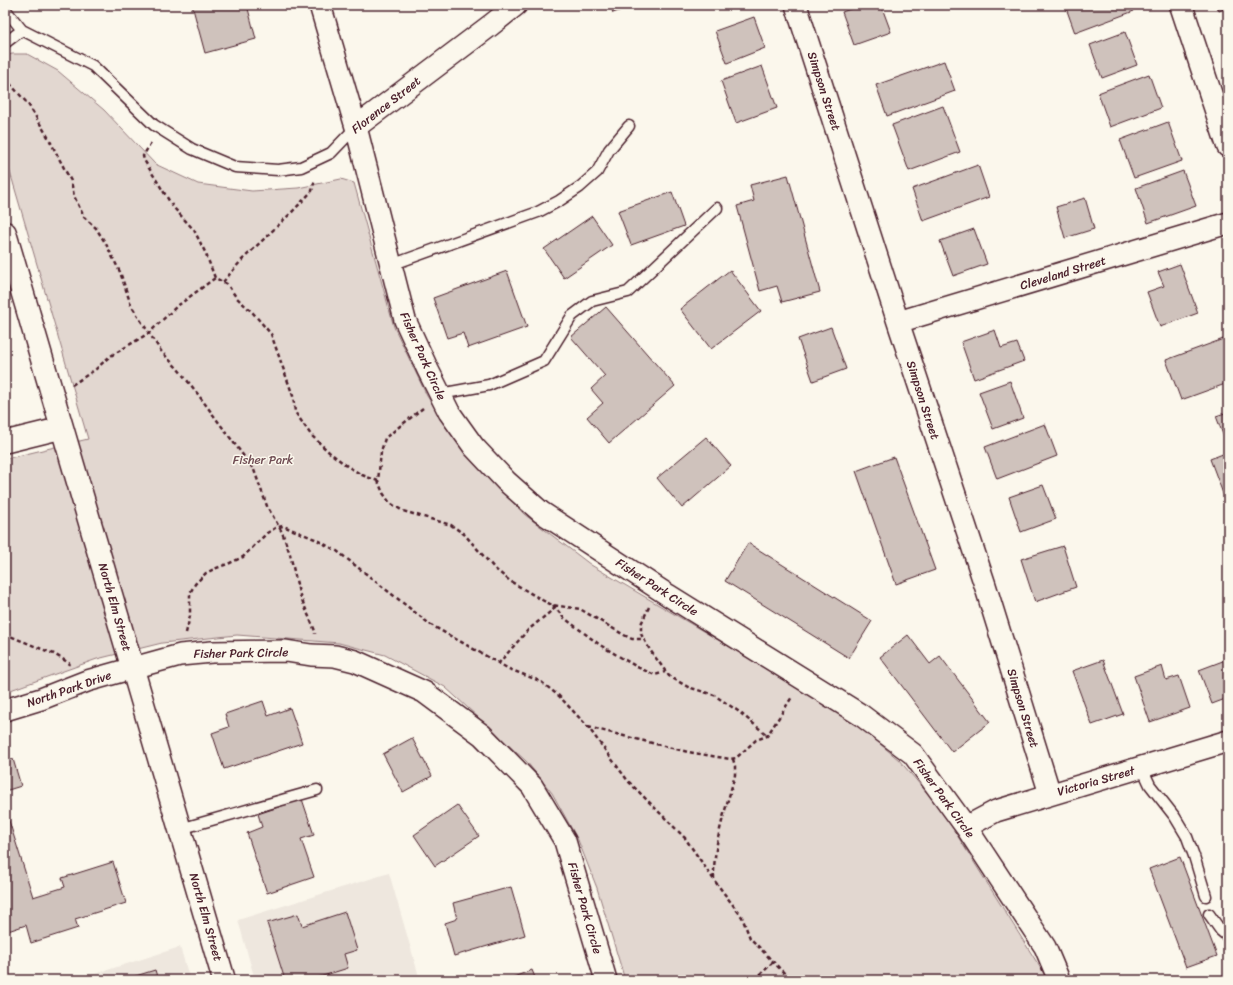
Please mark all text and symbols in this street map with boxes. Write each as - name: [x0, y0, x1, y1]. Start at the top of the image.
- street label: Simpson Street: [801, 49, 847, 133]
- street label: Florence Street: [346, 71, 426, 139]
- street label: Cleveland Street: [1017, 249, 1109, 297]
- street label: Fisher Park Circle: [394, 308, 452, 404]
- street label: Simpson Street: [900, 358, 946, 442]
- park label: Fisher Park: [233, 449, 294, 471]
- street label: Fisher Park Circle: [611, 552, 703, 622]
- street label: North Elm Street: [92, 560, 138, 654]
- street label: Fisher Park Circle: [193, 641, 289, 665]
- street label: North Park Drive: [24, 664, 114, 714]
- street label: Simpson Street: [1001, 666, 1045, 750]
- street label: Fisher Park Circle: [907, 753, 981, 843]
- street label: Victoria Street: [1055, 759, 1138, 803]
- street label: Fisher Park Circle: [561, 859, 609, 957]
- street label: North Elm Street: [183, 870, 229, 964]

